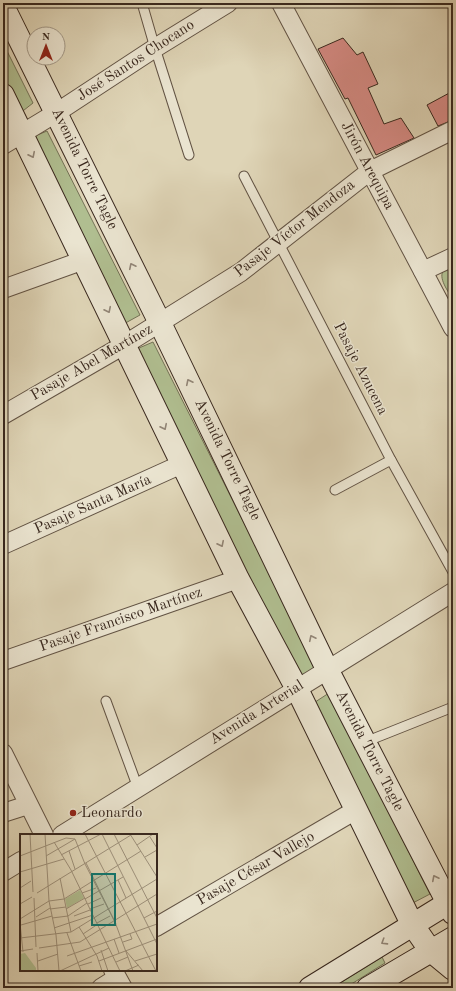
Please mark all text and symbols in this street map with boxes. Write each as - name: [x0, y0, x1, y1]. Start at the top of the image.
- street label: José Santos Chocano: [75, 18, 197, 104]
- north arrow: [26, 26, 66, 66]
- text: N: [42, 32, 51, 43]
- street label: Avenida Torre Tagle: [48, 106, 120, 232]
- street label: Jirón Arequipa: [338, 120, 397, 213]
- one-way arrow: [28, 151, 35, 158]
- street label: Pasaje Víctor Mendoza: [232, 177, 358, 281]
- one-way arrow: [129, 262, 137, 270]
- one-way arrow: [103, 305, 111, 313]
- street label: Pasaje Azucena: [330, 320, 390, 418]
- street label: Pasaje Abel Martínez: [28, 322, 156, 404]
- one-way arrow: [186, 379, 194, 387]
- street label: Avenida Torre Tagle: [191, 397, 263, 523]
- one-way arrow: [159, 423, 167, 430]
- street label: Pasaje Santa María: [32, 472, 154, 537]
- one-way arrow: [216, 539, 224, 547]
- street label: Pasaje Francisco Martínez: [38, 585, 204, 655]
- one-way arrow: [309, 635, 317, 643]
- street label: Avenida Arterial: [207, 678, 307, 748]
- street label: Avenida Torre Tagle: [332, 688, 406, 814]
- place label: Leonardo: [81, 806, 142, 821]
- marker: Leonardo: [68, 808, 78, 818]
- street label: Pasaje César Vallejo: [195, 829, 317, 909]
- inset map: [20, 834, 157, 971]
- one-way arrow: [433, 875, 440, 883]
- one-way arrow: [381, 937, 388, 944]

